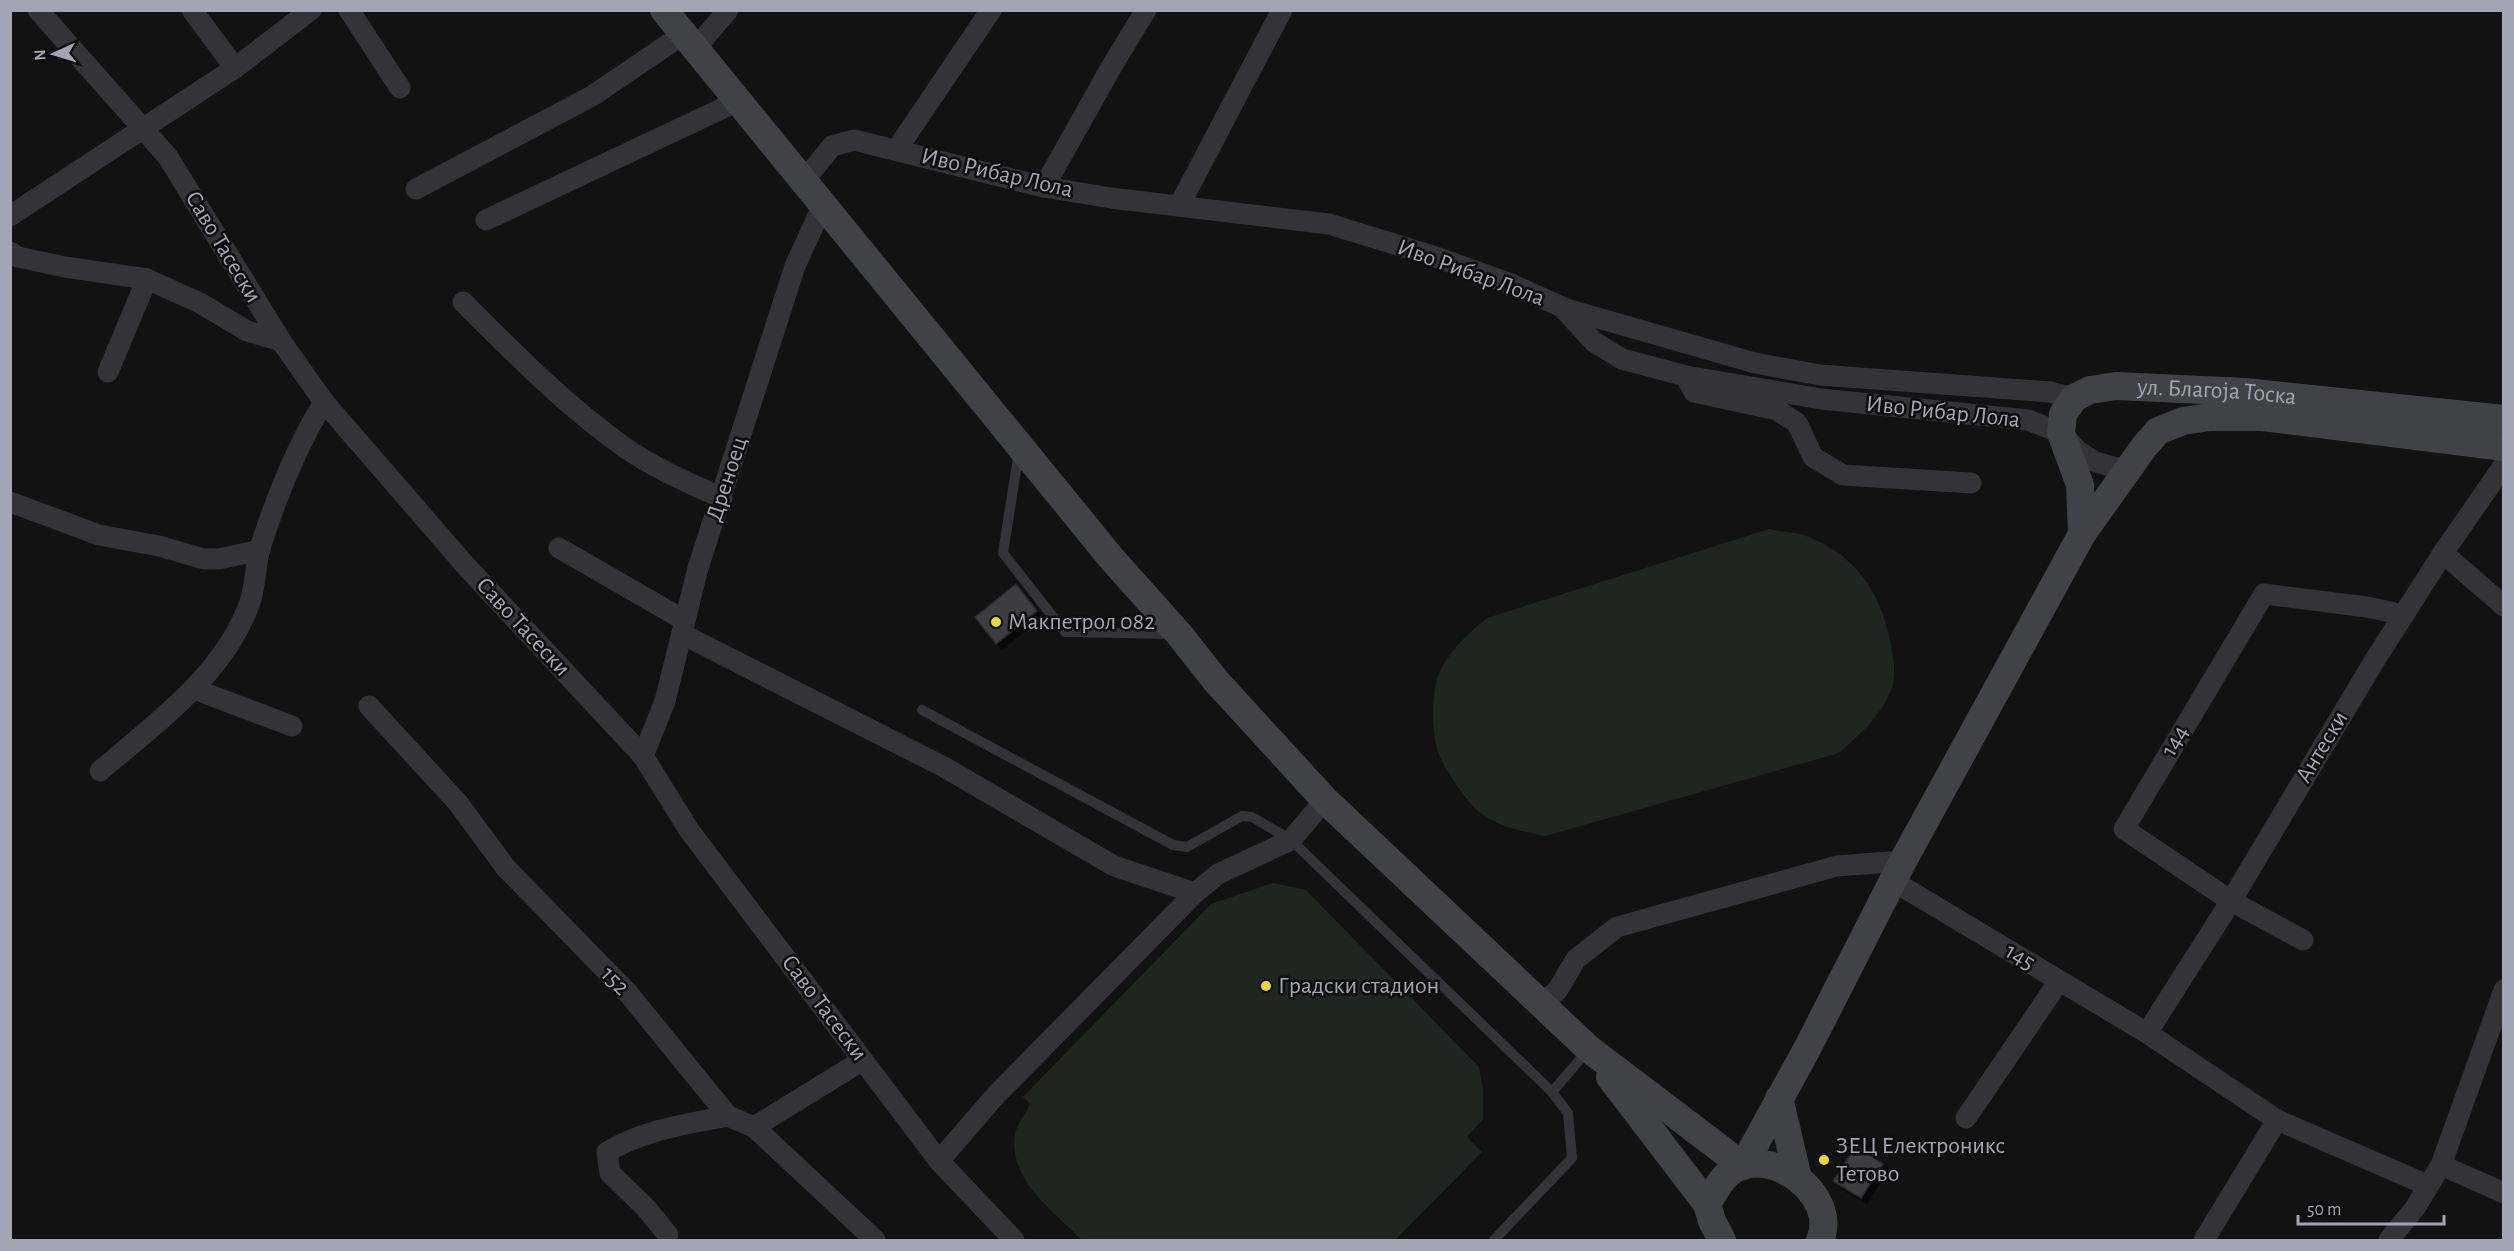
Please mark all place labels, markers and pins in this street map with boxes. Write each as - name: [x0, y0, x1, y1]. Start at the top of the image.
- place label: Макпетрол 082: [1008, 610, 1155, 634]
- marker: Макпетрол 082: [989, 615, 1003, 629]
- place label: Градски стадион: [1278, 974, 1439, 998]
- marker: Градски стадион: [1259, 979, 1273, 993]
- place label: ЗЕЦ Електроникс Тетово: [1836, 1134, 2005, 1186]
- marker: ЗЕЦ Електроникс Тетово: [1817, 1153, 1831, 1167]

